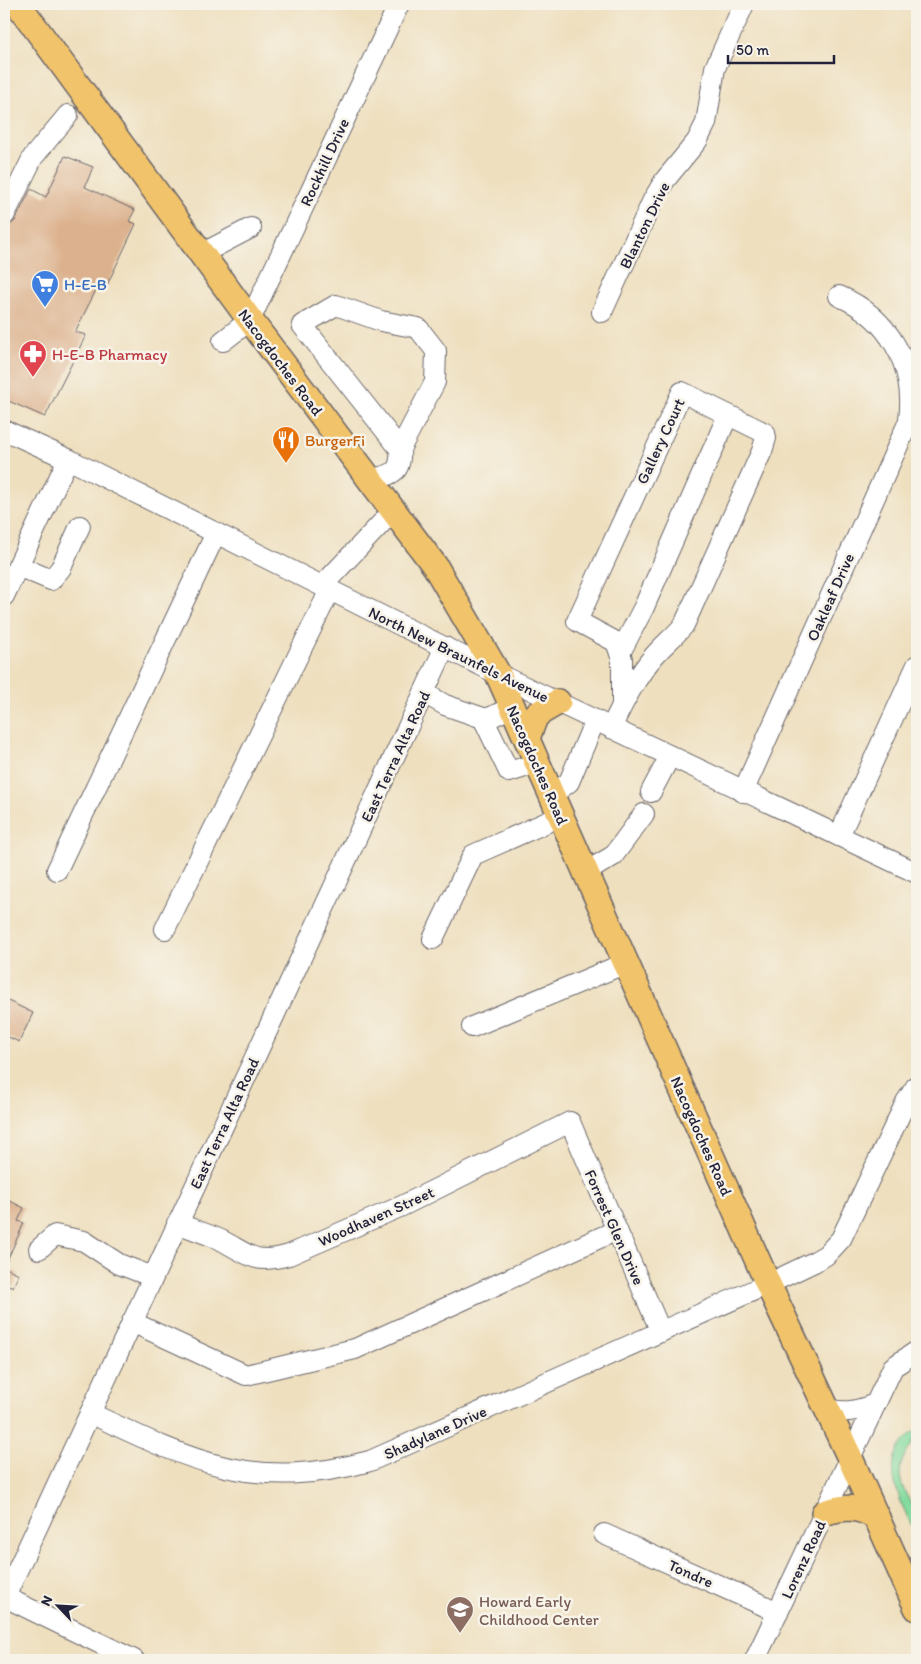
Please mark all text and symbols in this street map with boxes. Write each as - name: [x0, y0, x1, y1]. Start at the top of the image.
- scale bar: [728, 32, 835, 64]
- text: 50 m: [736, 41, 769, 59]
- street label: Rockhill Drive: [296, 115, 353, 209]
- street label: Blanton Drive: [615, 179, 674, 272]
- supermarket icon: H-E-B: [30, 269, 60, 308]
- place label: H-E-B: [64, 275, 107, 294]
- street label: Nacogdoches Road: [234, 305, 327, 420]
- pharmacy icon: H-E-B Pharmacy: [18, 339, 48, 378]
- place label: H-E-B Pharmacy: [52, 345, 168, 364]
- street label: Gallery Court: [632, 395, 689, 487]
- restaurant icon: BurgerFi: [271, 425, 301, 464]
- place label: BurgerFi: [305, 431, 365, 450]
- street label: Oakleaf Drive: [803, 550, 858, 644]
- street label: North New Braunfels Avenue: [366, 602, 552, 706]
- street label: East Terra Alta Road: [357, 687, 434, 825]
- street label: Nacogdoches Road: [503, 703, 572, 828]
- street label: East Terra Alta Road: [186, 1054, 263, 1192]
- street label: Nacogdoches Road: [667, 1074, 736, 1199]
- street label: Forrest Glen Drive: [581, 1167, 648, 1288]
- street label: Woodhaven Street: [315, 1182, 437, 1251]
- street label: Shadylane Drive: [381, 1401, 489, 1464]
- street label: Lorenz Road: [777, 1517, 830, 1602]
- street label: Tondre: [665, 1555, 716, 1592]
- north arrow: [32, 1582, 82, 1632]
- place label: Howard Early Childhood Center: [479, 1592, 599, 1629]
- text: N: [37, 1593, 56, 1609]
- school or university icon: Howard Early Childhood Center: [445, 1595, 475, 1634]

